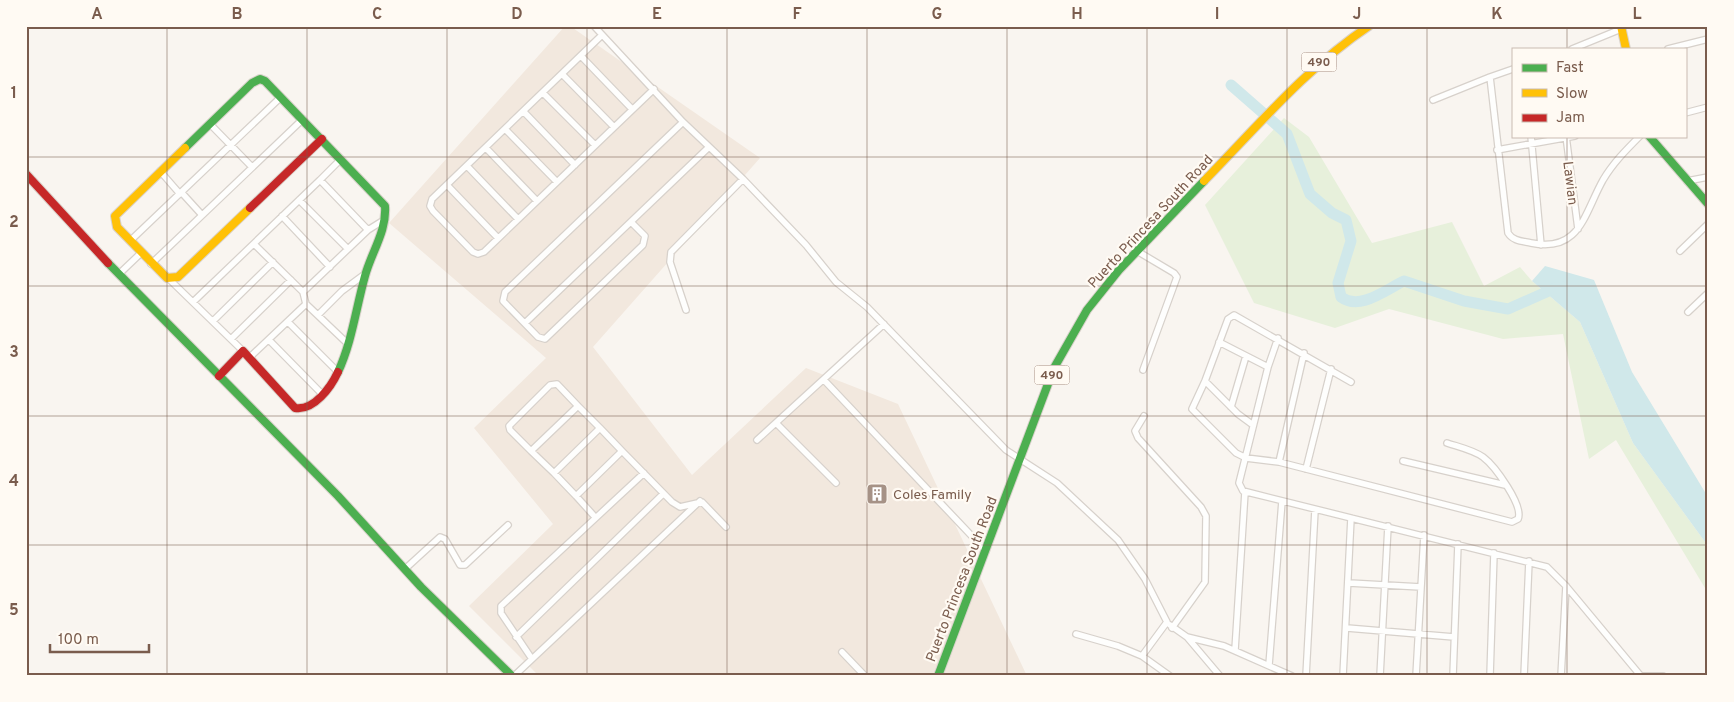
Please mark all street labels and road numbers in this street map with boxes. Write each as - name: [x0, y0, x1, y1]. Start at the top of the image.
- road number: 490: [1302, 52, 1336, 72]
- street label: Puerto Princesa South Road: [1085, 152, 1217, 292]
- street label: Lawian: [1558, 160, 1581, 206]
- road number: 490: [1034, 366, 1070, 384]
- street label: Puerto Princesa South Road: [923, 494, 1002, 665]

